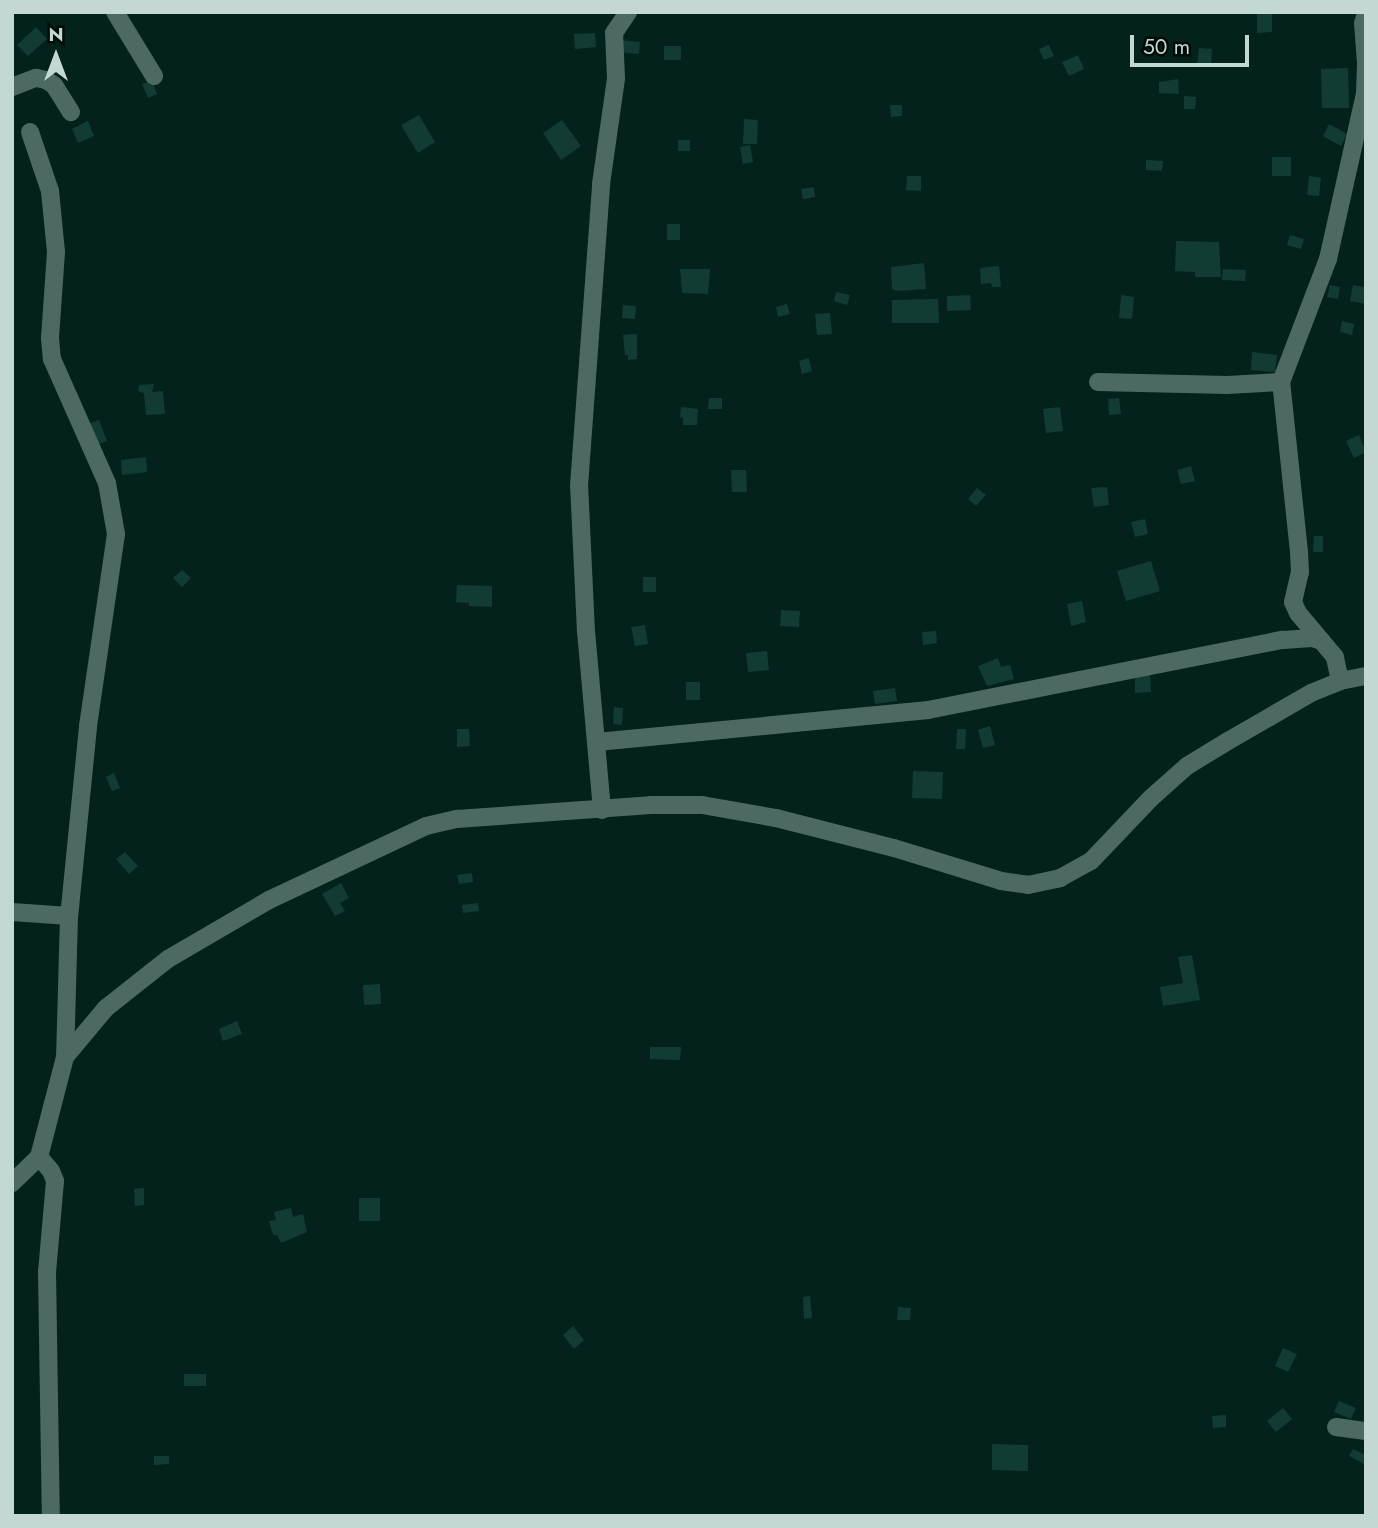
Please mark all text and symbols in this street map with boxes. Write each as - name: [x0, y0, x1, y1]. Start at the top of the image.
- north arrow: [21, 21, 91, 91]
- text: N: [48, 21, 64, 48]
- scale bar: [1133, 21, 1252, 65]
- text: 50 m: [1143, 32, 1190, 62]

